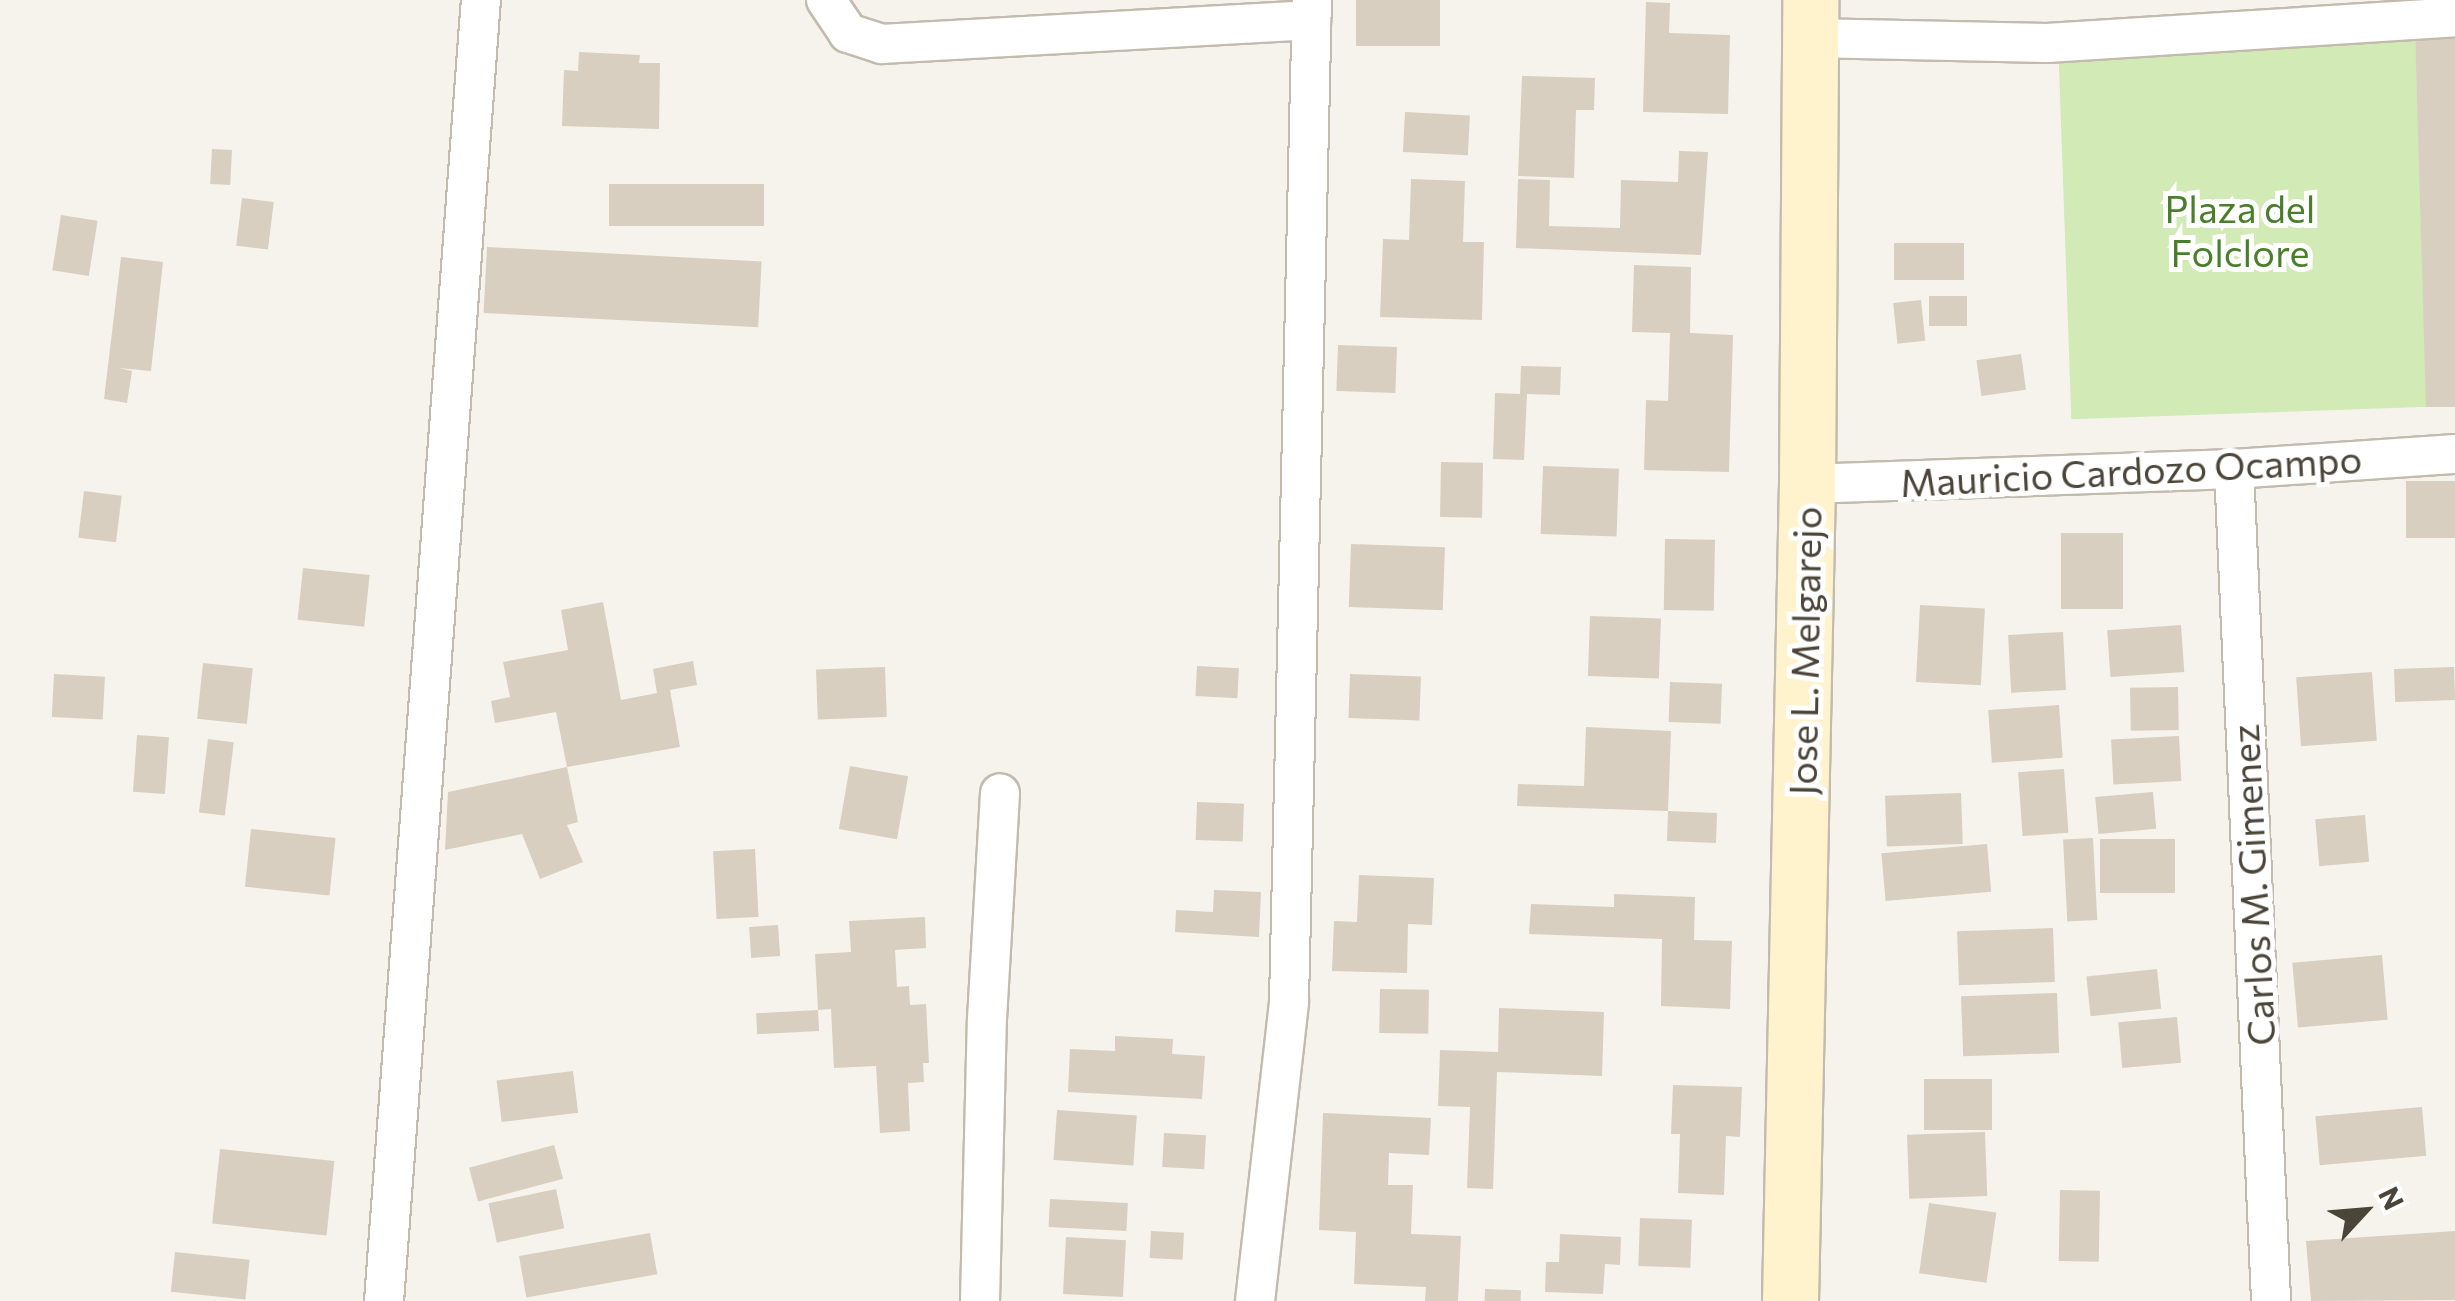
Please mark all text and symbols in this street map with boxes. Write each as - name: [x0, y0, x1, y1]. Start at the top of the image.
- park label: Plaza del Folclore: [2164, 185, 2316, 274]
- street label: Mauricio Cardozo Ocampo: [1899, 435, 2363, 505]
- street label: Jose L. Melgarejo: [1779, 506, 1829, 796]
- street label: Carlos M. Gimenez: [2221, 723, 2283, 1047]
- north arrow: [2315, 1161, 2415, 1261]
- text: N: [2372, 1181, 2412, 1215]

